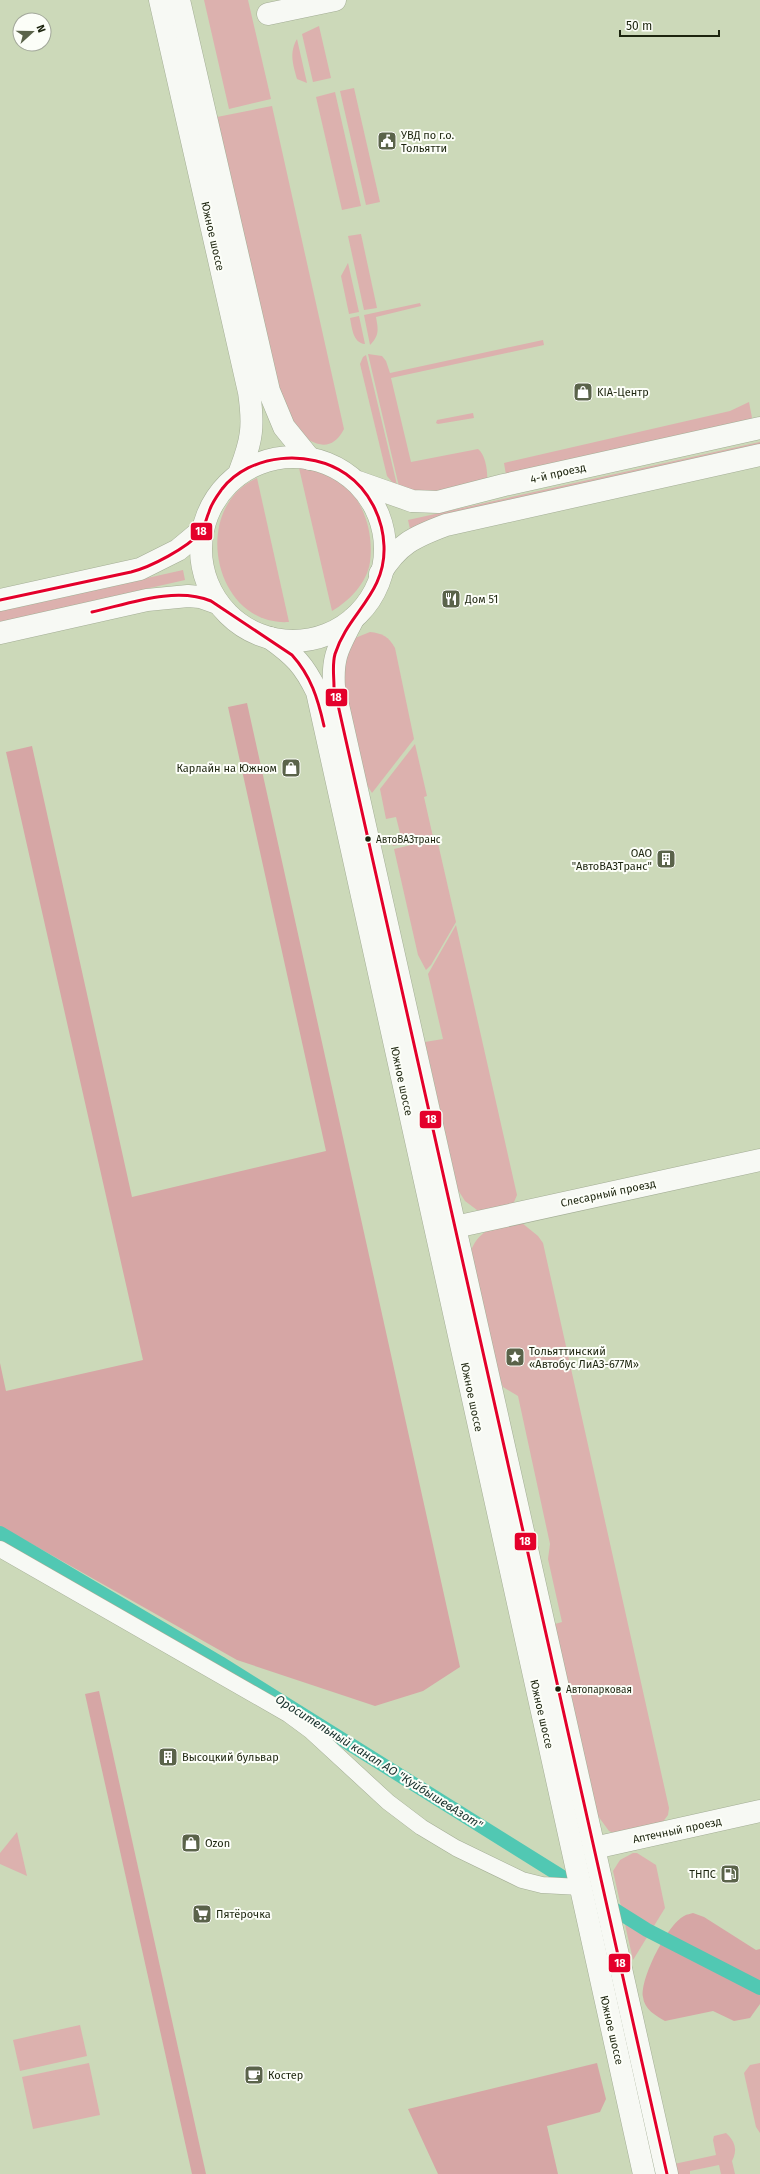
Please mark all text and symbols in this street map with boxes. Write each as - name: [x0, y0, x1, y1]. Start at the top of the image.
- north arrow: [12, 12, 52, 52]
- scale bar: [620, 12, 719, 38]
- text: 50 m: [626, 19, 652, 33]
- text: N: [33, 23, 48, 34]
- place label: УВД по г.о. Тольятти: [401, 129, 455, 155]
- public building icon: УВД по г.о. Тольятти: [376, 130, 398, 152]
- street label: Южное шоссе: [198, 200, 227, 272]
- shop icon: KIA-Центр: [572, 381, 594, 403]
- place label: KIA-Центр: [597, 386, 649, 399]
- street label: 4-й проезд: [529, 461, 587, 486]
- line badge: 18: [190, 522, 213, 541]
- text: 18: [195, 525, 207, 538]
- restaurant icon: Дом 51: [440, 588, 462, 610]
- place label: Дом 51: [464, 593, 498, 606]
- line badge: 18: [325, 688, 348, 707]
- text: 18: [330, 691, 342, 704]
- shop icon: Карлайн на Южном: [280, 757, 302, 779]
- place label: Карлайн на Южном: [176, 762, 277, 775]
- marker: АвтоВАЗтранс: [363, 834, 373, 844]
- place label: АвтоВАЗтранс: [376, 834, 441, 846]
- place label: ОАО "АвтоВАЗТранс": [572, 847, 652, 873]
- building icon: ОАО "АвтоВАЗТранс": [655, 848, 677, 870]
- street label: Южное шоссе: [388, 1045, 415, 1117]
- line badge: 18: [419, 1110, 442, 1129]
- text: 18: [425, 1113, 437, 1126]
- street label: Слесарный проезд: [559, 1177, 657, 1210]
- place label: Тольяттинский «Автобус ЛиАЗ-677М»: [529, 1345, 639, 1371]
- place icon: Тольяттинский «Автобус ЛиАЗ-677М»: [504, 1346, 526, 1368]
- street label: Южное шоссе: [458, 1361, 485, 1433]
- line badge: 18: [514, 1532, 537, 1551]
- text: 18: [519, 1535, 531, 1548]
- street label: Южное шоссе: [527, 1678, 556, 1750]
- marker: Автопарковая: [553, 1684, 563, 1694]
- place label: Автопарковая: [566, 1684, 632, 1696]
- water label: Оросительный канал АО "КуйбышевАзот": [273, 1692, 485, 1832]
- building icon: Высоцкий бульвар: [157, 1746, 179, 1768]
- place label: Высоцкий бульвар: [182, 1751, 279, 1764]
- street label: Аптечный проезд: [632, 1815, 723, 1846]
- shop icon: Ozon: [180, 1832, 202, 1854]
- place label: Ozon: [205, 1837, 230, 1850]
- fuel station icon: ТНПС: [719, 1863, 741, 1885]
- place label: ТНПС: [689, 1868, 716, 1881]
- supermarket icon: Пятёрочка: [191, 1903, 213, 1925]
- place label: Пятёрочка: [216, 1908, 271, 1921]
- line badge: 18: [608, 1953, 631, 1973]
- text: 18: [614, 1957, 626, 1970]
- street label: Южное шоссе: [597, 1994, 626, 2066]
- cafe icon: Костер: [243, 2064, 265, 2086]
- place label: Костер: [268, 2069, 303, 2082]

